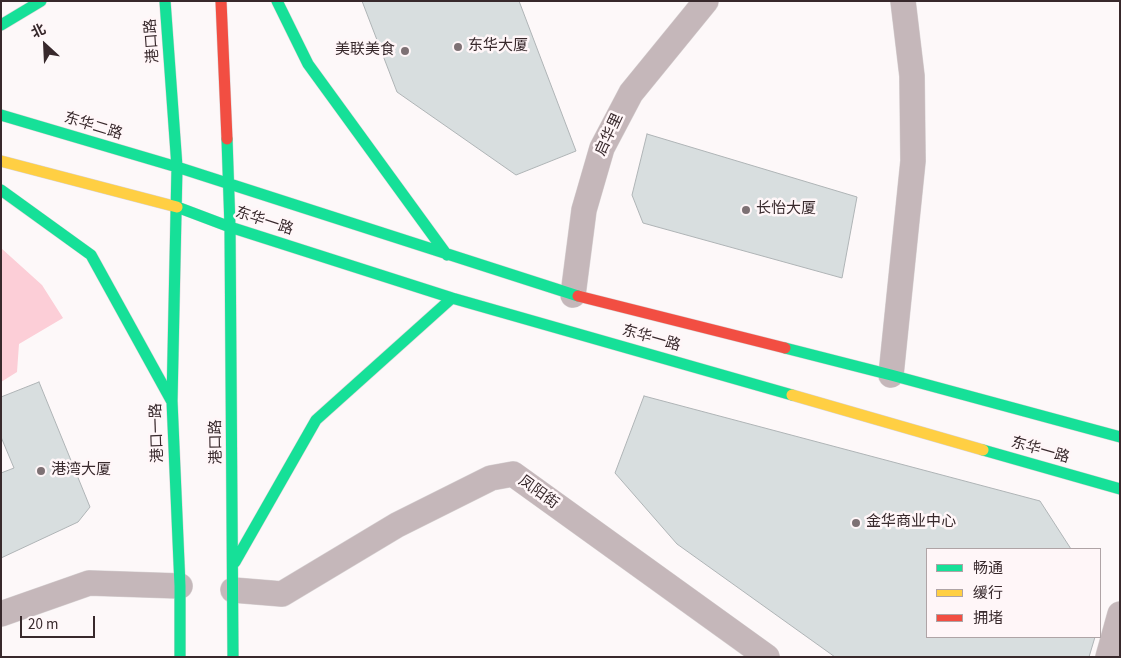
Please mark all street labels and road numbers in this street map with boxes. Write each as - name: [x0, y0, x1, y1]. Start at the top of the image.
- street label: 港口路: [142, 18, 164, 64]
- street label: 东华二路: [62, 110, 124, 144]
- street label: 启华里: [592, 111, 628, 159]
- street label: 东华一路: [233, 204, 295, 240]
- street label: 东华一路: [620, 322, 682, 356]
- street label: 港口一路: [148, 403, 168, 463]
- street label: 港口路: [208, 419, 226, 465]
- street label: 东华一路: [1009, 434, 1071, 468]
- street label: 凤阳街: [515, 472, 561, 514]

